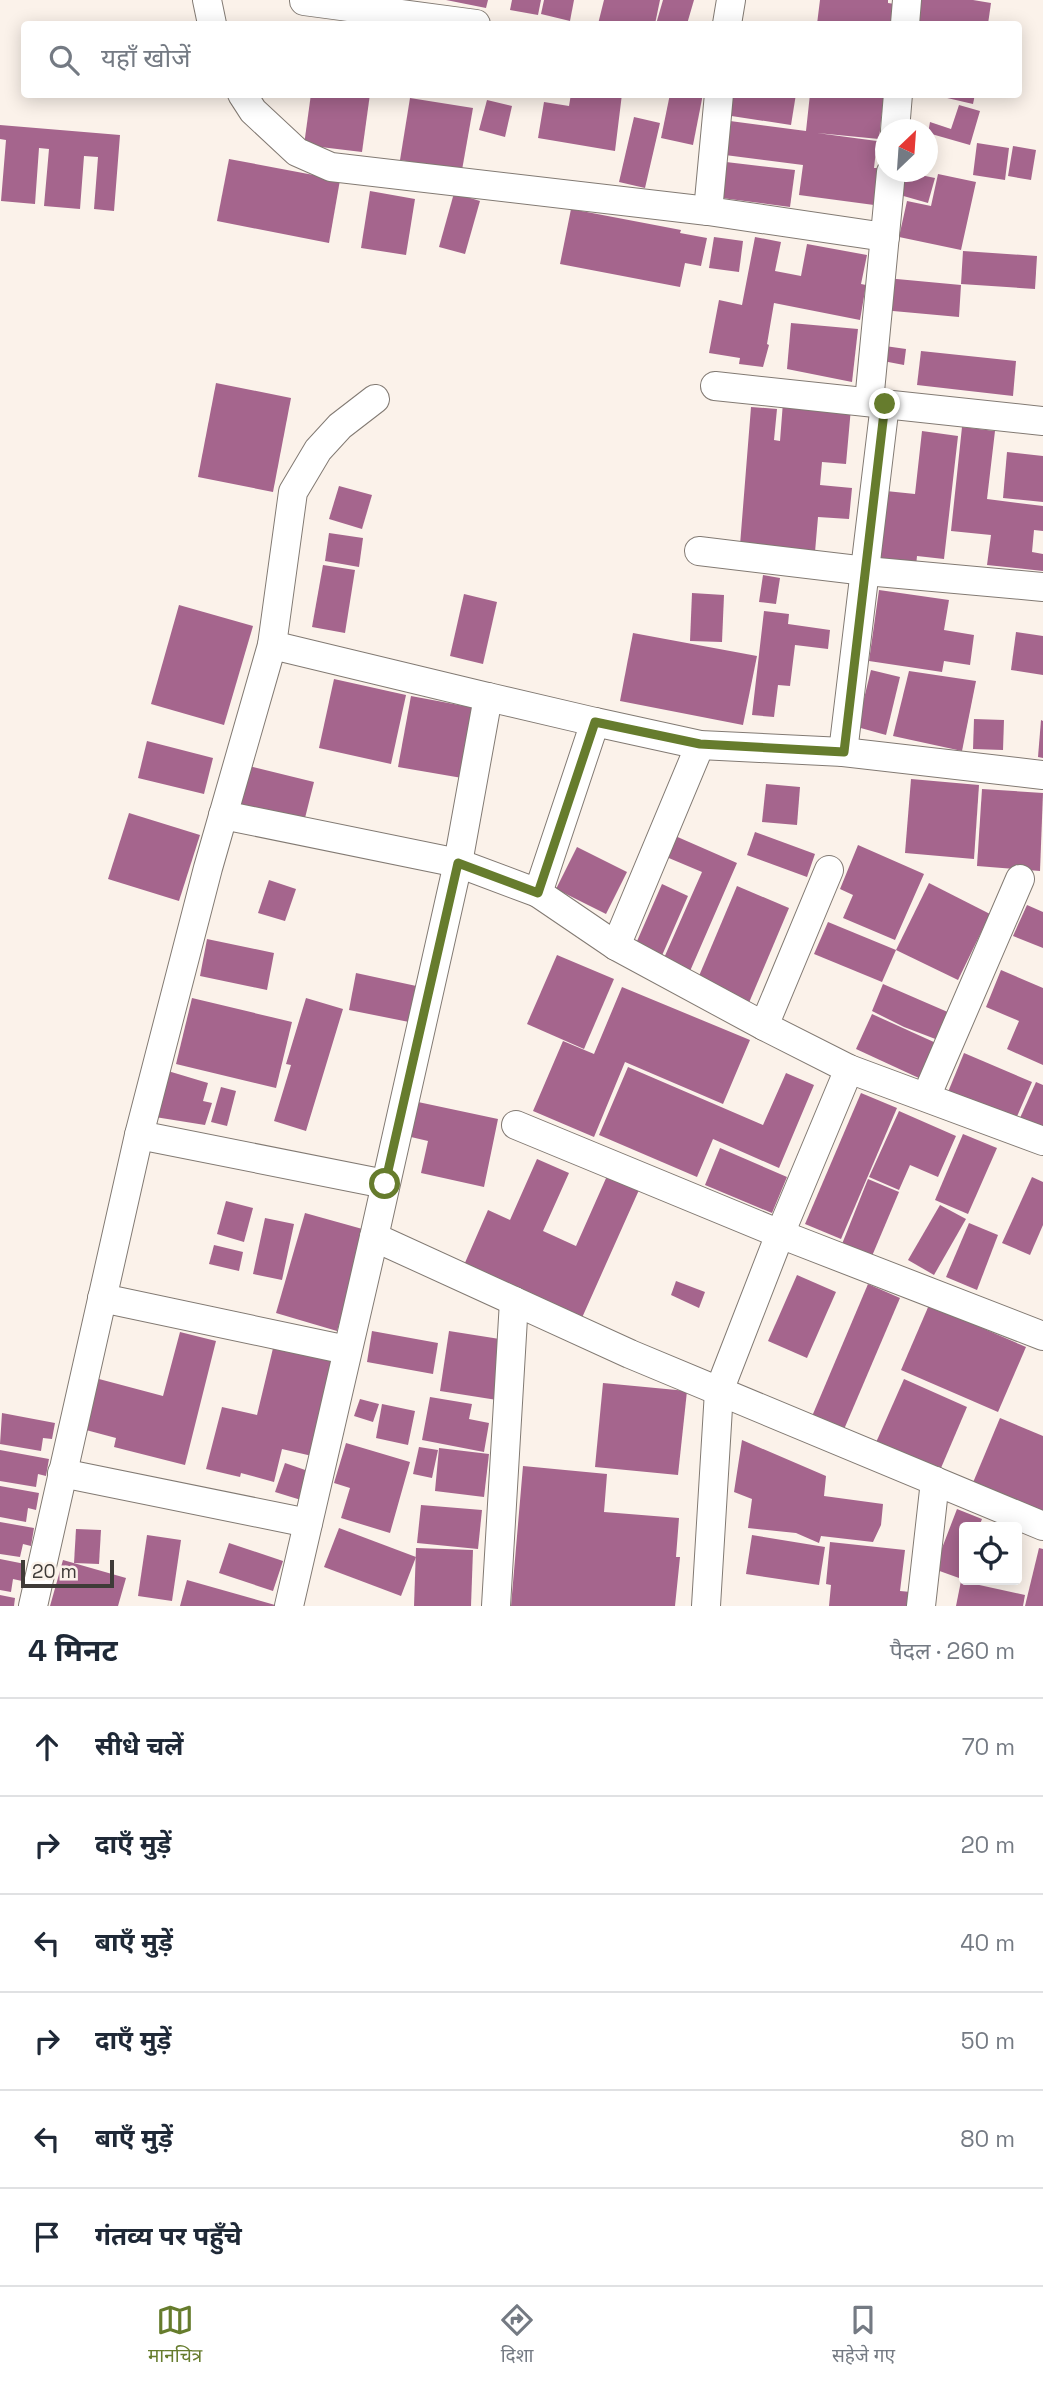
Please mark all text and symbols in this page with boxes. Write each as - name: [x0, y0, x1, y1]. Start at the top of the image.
- search box: [21, 21, 1022, 98]
- icon: search: [45, 41, 83, 79]
- text: यहाँ खोजें: [101, 41, 191, 75]
- north arrow: [875, 119, 938, 182]
- route end: [869, 388, 900, 419]
- route start: [369, 1168, 400, 1199]
- map controls: [959, 1522, 1022, 1585]
- button: locate: [959, 1522, 1022, 1585]
- scale bar: [21, 1557, 114, 1589]
- text: 20 m: [32, 1559, 77, 1584]
- text: 4 मिनट: [28, 1631, 118, 1670]
- text: पैदल · 260 m: [890, 1636, 1015, 1666]
- icon: ahead: [28, 1728, 66, 1766]
- text: सीधे चलें: [95, 1729, 184, 1763]
- text: 70 m: [962, 1732, 1015, 1762]
- icon: right: [28, 1826, 66, 1864]
- text: दाएँ मुड़ें: [95, 1827, 171, 1861]
- text: 20 m: [961, 1830, 1015, 1860]
- icon: left: [28, 1924, 66, 1962]
- text: बाएँ मुड़ें: [95, 1925, 173, 1959]
- text: 40 m: [960, 1928, 1015, 1958]
- icon: right: [28, 2022, 66, 2060]
- text: दाएँ मुड़ें: [95, 2023, 171, 2057]
- text: 50 m: [961, 2026, 1015, 2056]
- icon: left: [28, 2120, 66, 2158]
- text: बाएँ मुड़ें: [95, 2121, 173, 2155]
- text: 80 m: [960, 2124, 1015, 2154]
- icon: arrive: [28, 2218, 66, 2256]
- text: गंतव्य पर पहुँचे: [95, 2219, 242, 2253]
- tab: मानचित्र: [148, 2301, 202, 2370]
- tab: दिशा: [498, 2301, 536, 2370]
- tab: सहेजे गए: [832, 2301, 895, 2370]

